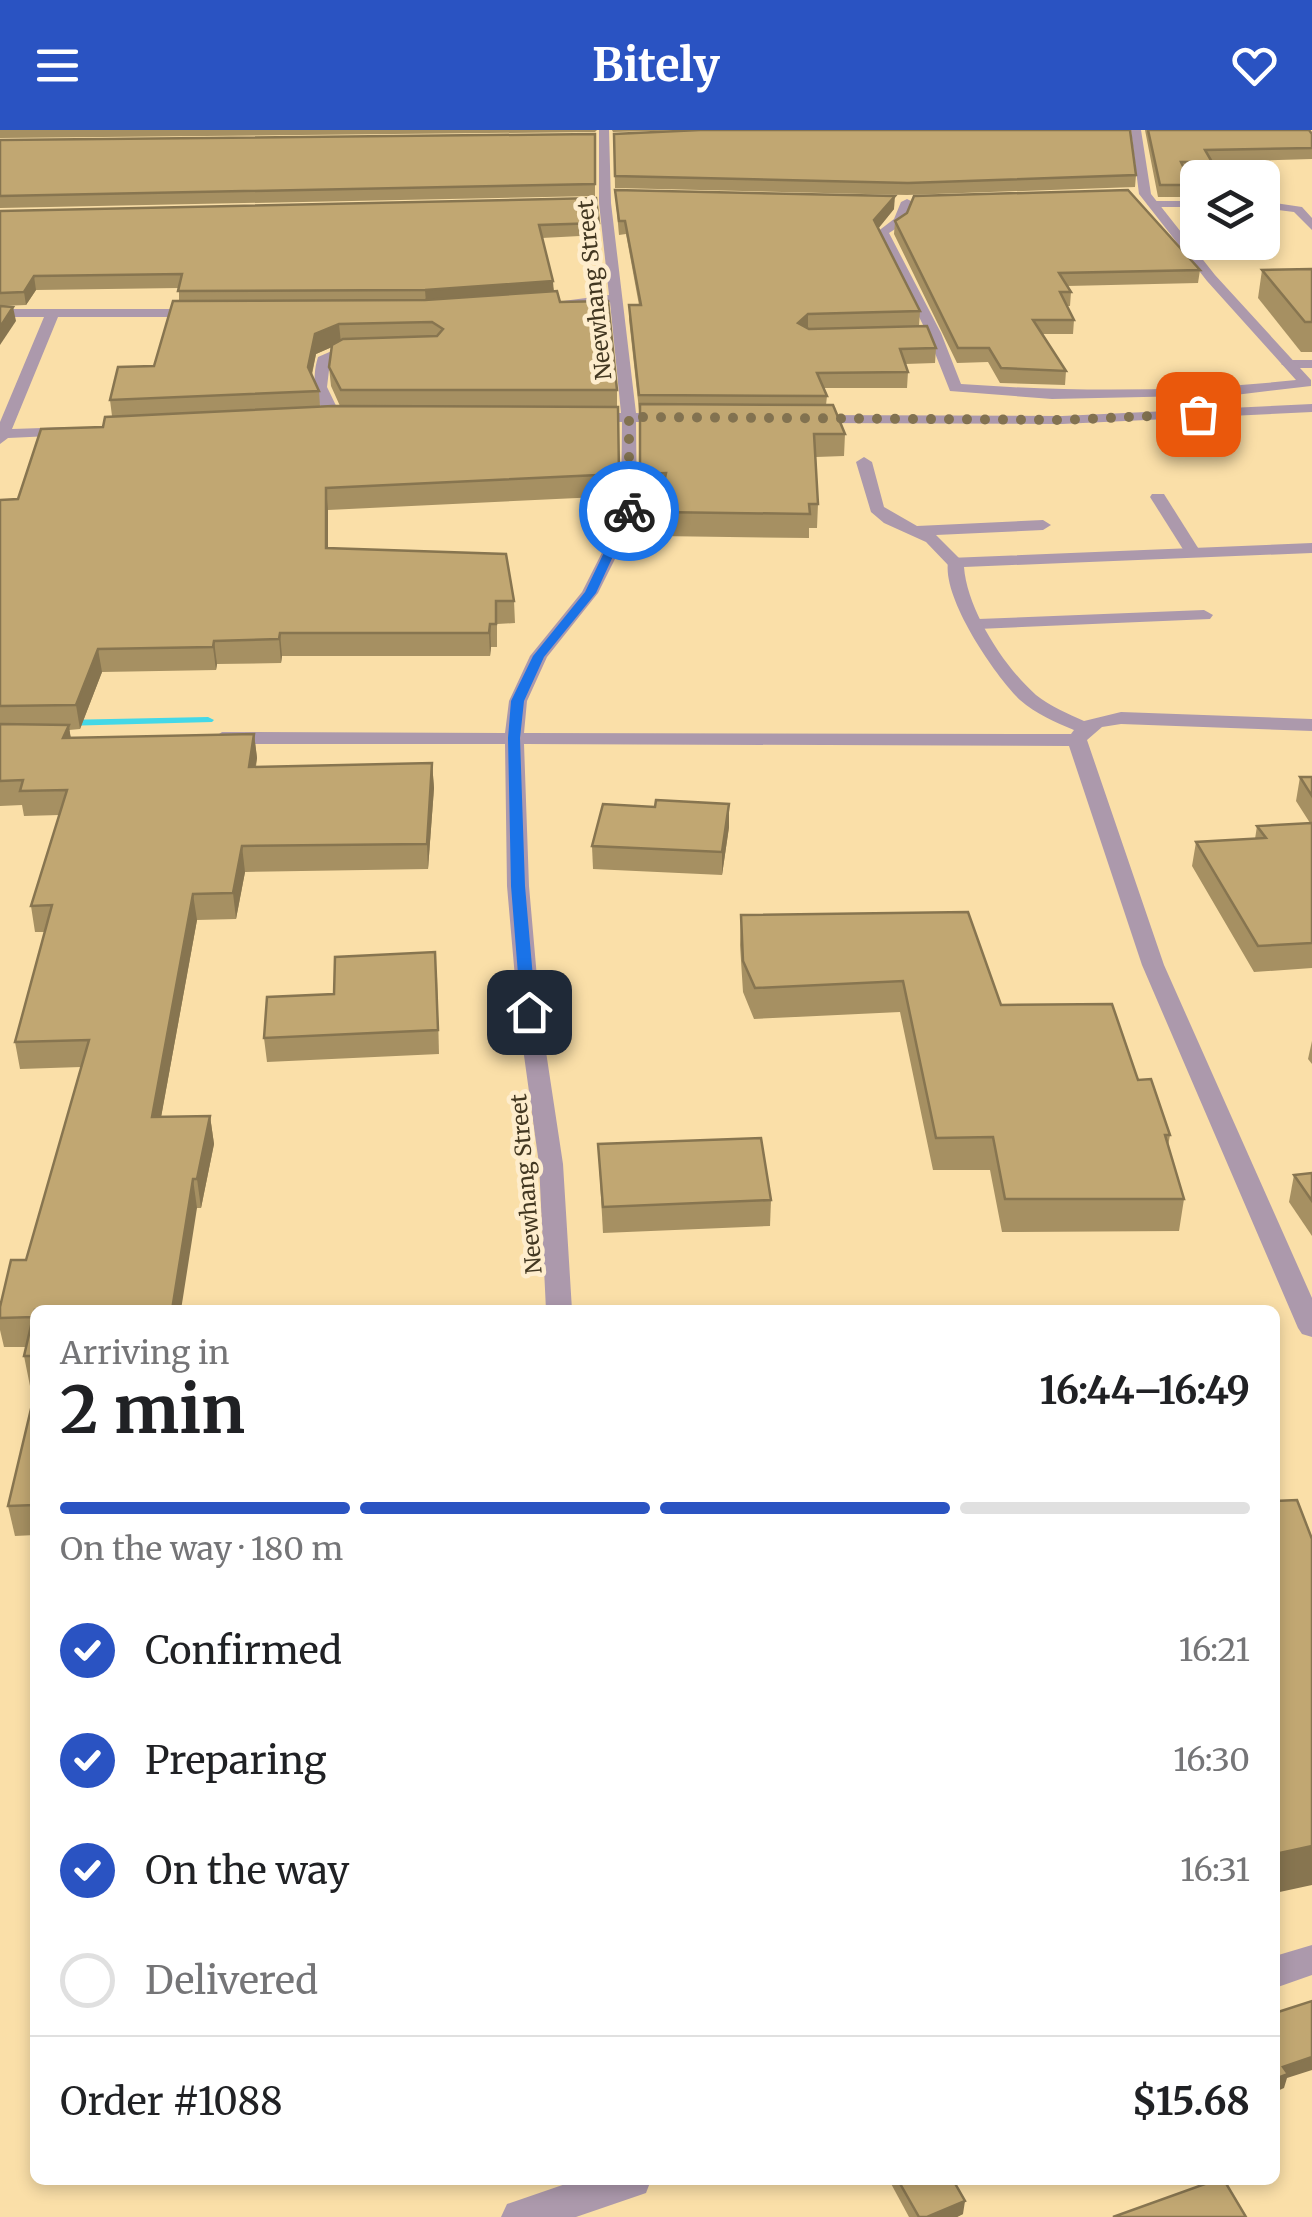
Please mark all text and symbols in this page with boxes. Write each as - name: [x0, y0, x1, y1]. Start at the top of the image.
- text: Bitely: [592, 37, 720, 93]
- icon: menu: [30, 38, 85, 93]
- icon: heart: [1227, 38, 1282, 93]
- map controls: [1180, 160, 1280, 260]
- button: layers: [1180, 160, 1280, 260]
- street label: Neewhang Street: [571, 198, 617, 381]
- pin: [1156, 372, 1241, 457]
- icon: bag: [1171, 387, 1226, 442]
- courier: [579, 461, 679, 561]
- icon: bike: [602, 484, 657, 539]
- pin: [487, 970, 572, 1055]
- icon: home: [502, 985, 557, 1040]
- street label: Neewhang Street: [504, 1092, 548, 1275]
- text: Arriving in: [60, 1333, 229, 1373]
- text: 16:44–16:49: [1040, 1367, 1250, 1414]
- text: 2 min: [60, 1369, 245, 1451]
- text: On the way · 180 m: [60, 1529, 343, 1569]
- icon: check: [60, 1623, 115, 1678]
- text: Confirmed: [145, 1627, 342, 1674]
- text: 16:21: [1179, 1630, 1250, 1670]
- icon: check: [60, 1733, 115, 1788]
- text: Preparing: [145, 1737, 327, 1784]
- text: 16:30: [1173, 1740, 1250, 1780]
- icon: check: [60, 1843, 115, 1898]
- text: On the way: [145, 1847, 349, 1894]
- text: 16:31: [1180, 1850, 1250, 1890]
- text: Delivered: [145, 1957, 318, 2004]
- text: Order #1088: [60, 2078, 283, 2125]
- text: $15.68: [1132, 2078, 1250, 2125]

